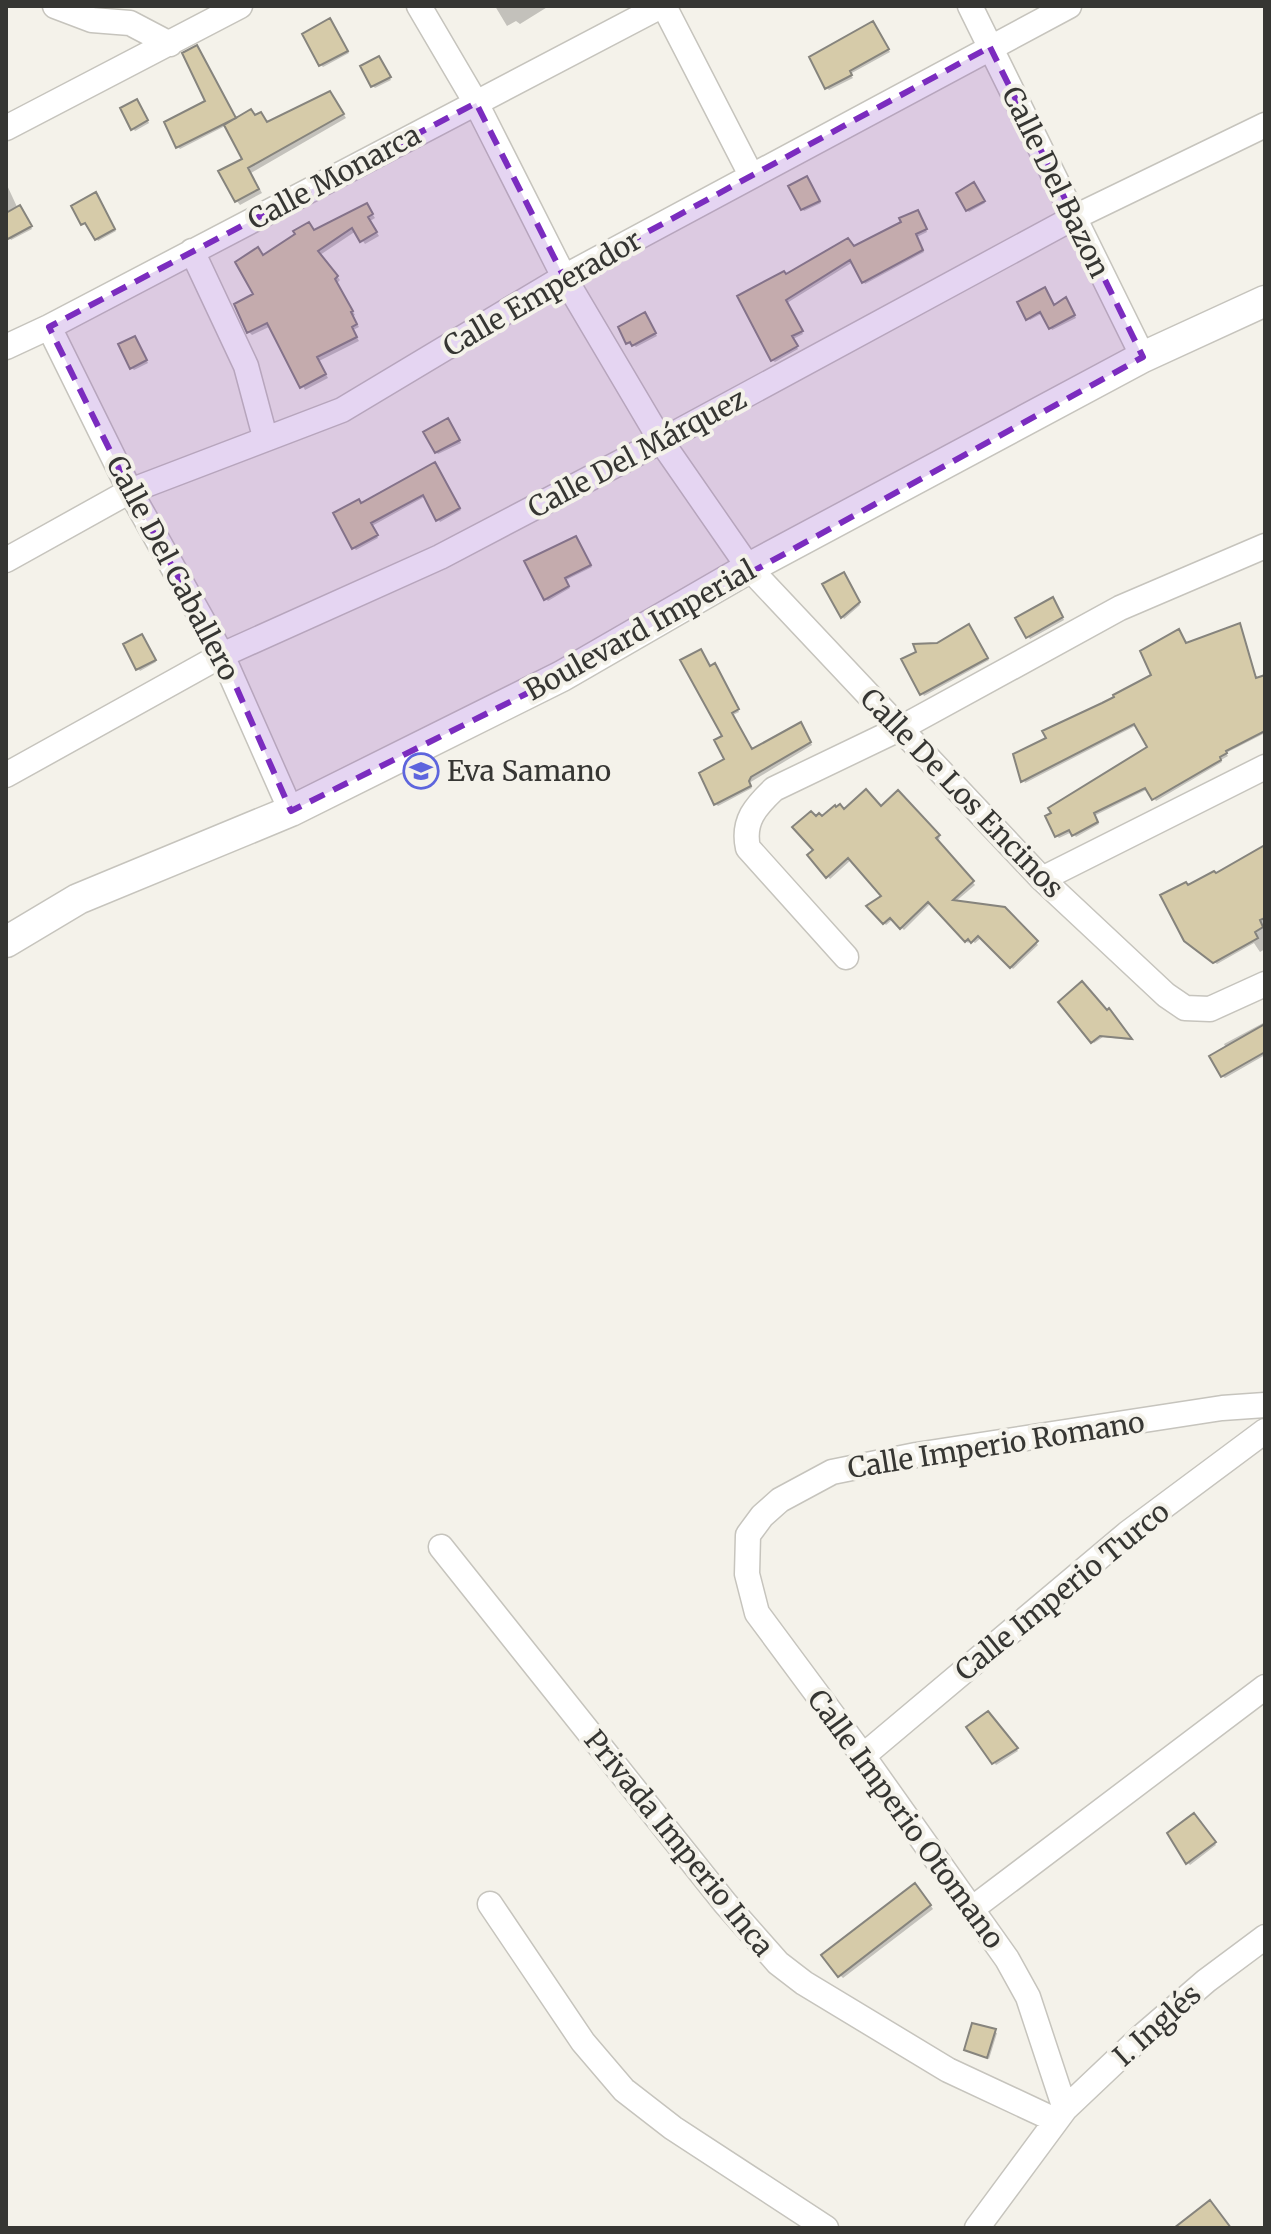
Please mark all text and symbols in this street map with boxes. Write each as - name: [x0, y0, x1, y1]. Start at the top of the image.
- street label: Calle Del Bazon: [994, 80, 1118, 284]
- street label: Calle Monarca: [241, 116, 427, 238]
- street label: Calle Emperador: [436, 222, 648, 364]
- street label: Calle Del Márquez: [522, 380, 752, 526]
- street label: Calle Del Caballero: [99, 449, 247, 687]
- street label: Boulevard Imperial: [518, 552, 762, 708]
- street label: Calle De Los Encinos: [853, 681, 1071, 905]
- school or university icon: Eva Samano: [402, 752, 440, 790]
- place label: Eva Samano: [447, 753, 611, 789]
- street label: Calle Imperio Romano: [845, 1404, 1147, 1486]
- street label: Calle Imperio Turco: [948, 1493, 1176, 1689]
- street label: Calle Imperio Otomano: [800, 1682, 1012, 1956]
- street label: Privada Imperio Inca: [577, 1723, 781, 1963]
- street label: I. Inglés: [1106, 1976, 1208, 2074]

